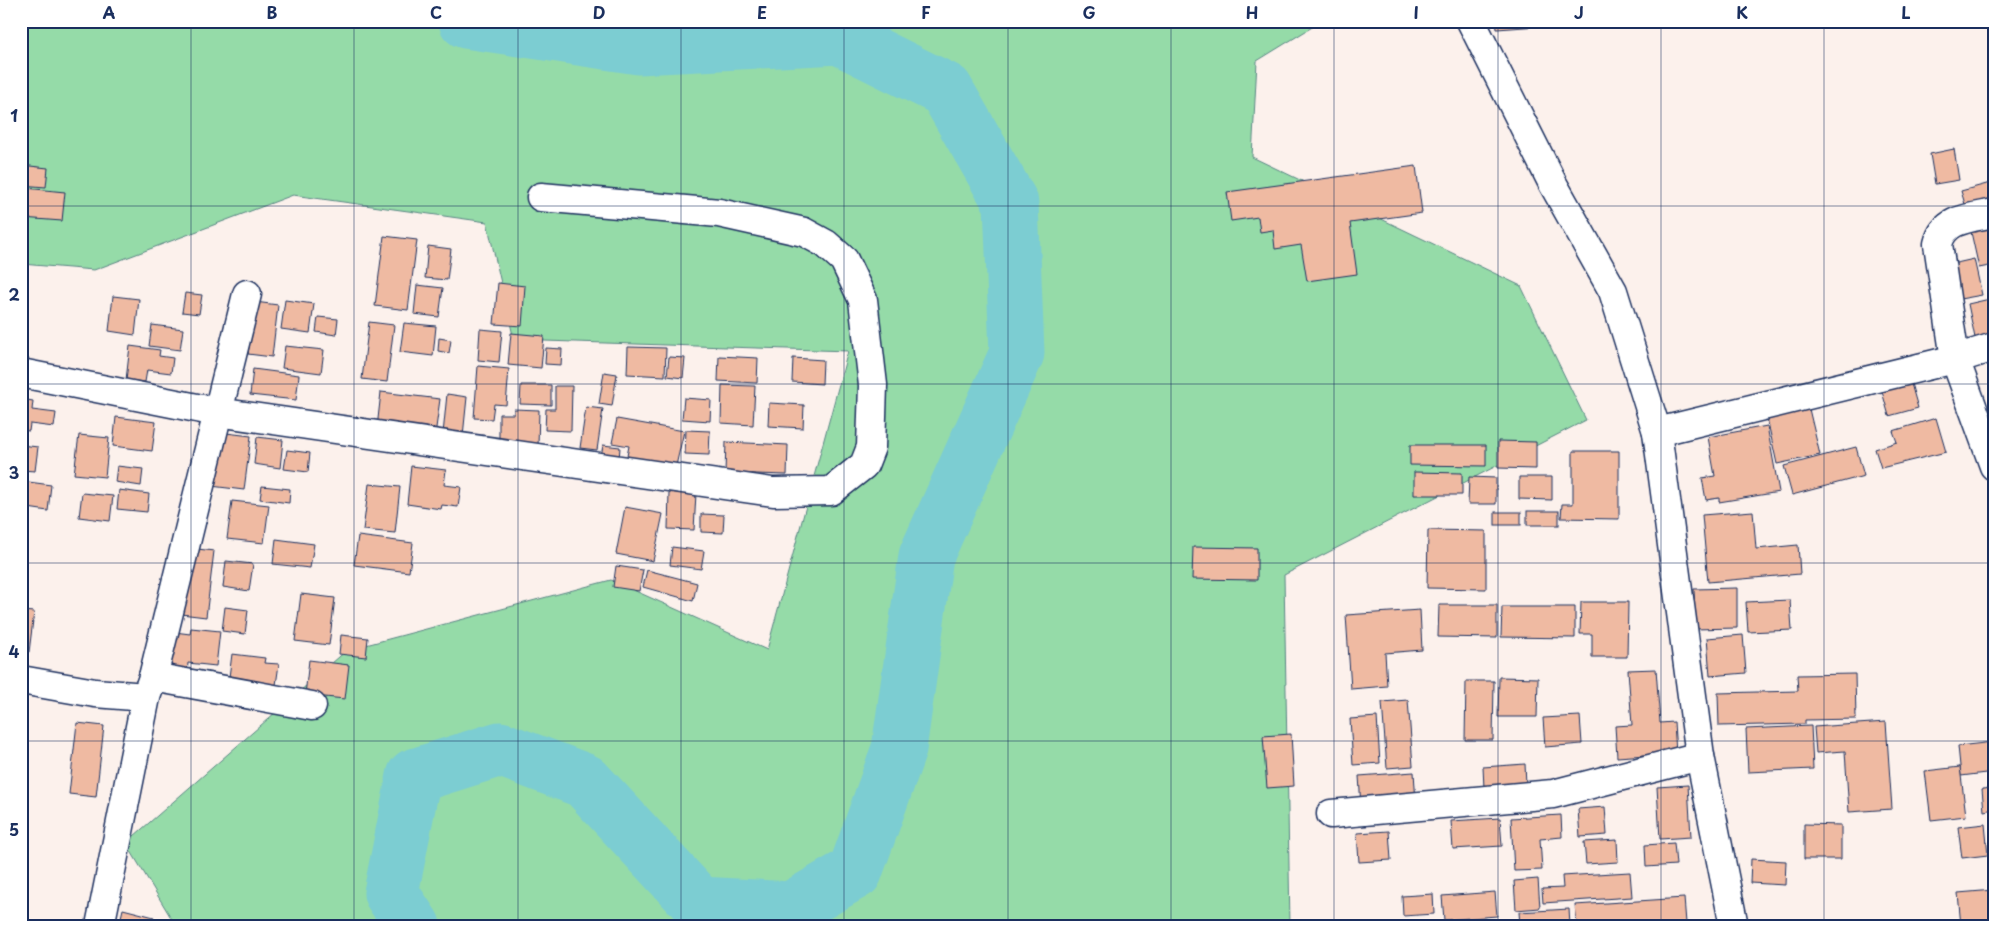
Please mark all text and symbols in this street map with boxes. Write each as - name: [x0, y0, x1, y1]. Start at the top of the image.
- text: A: [103, 0, 116, 24]
- text: B: [267, 0, 278, 24]
- text: C: [430, 0, 442, 24]
- text: D: [593, 0, 605, 24]
- text: E: [757, 0, 767, 24]
- text: F: [921, 0, 931, 24]
- text: G: [1082, 0, 1096, 24]
- text: H: [1246, 0, 1258, 24]
- text: I: [1413, 0, 1419, 24]
- text: J: [1574, 0, 1584, 24]
- text: K: [1736, 0, 1748, 24]
- text: L: [1901, 0, 1911, 24]
- text: 1: [10, 103, 18, 127]
- text: 2: [8, 282, 20, 306]
- text: 3: [9, 460, 19, 484]
- text: 4: [9, 639, 20, 663]
- text: 5: [9, 817, 19, 841]

